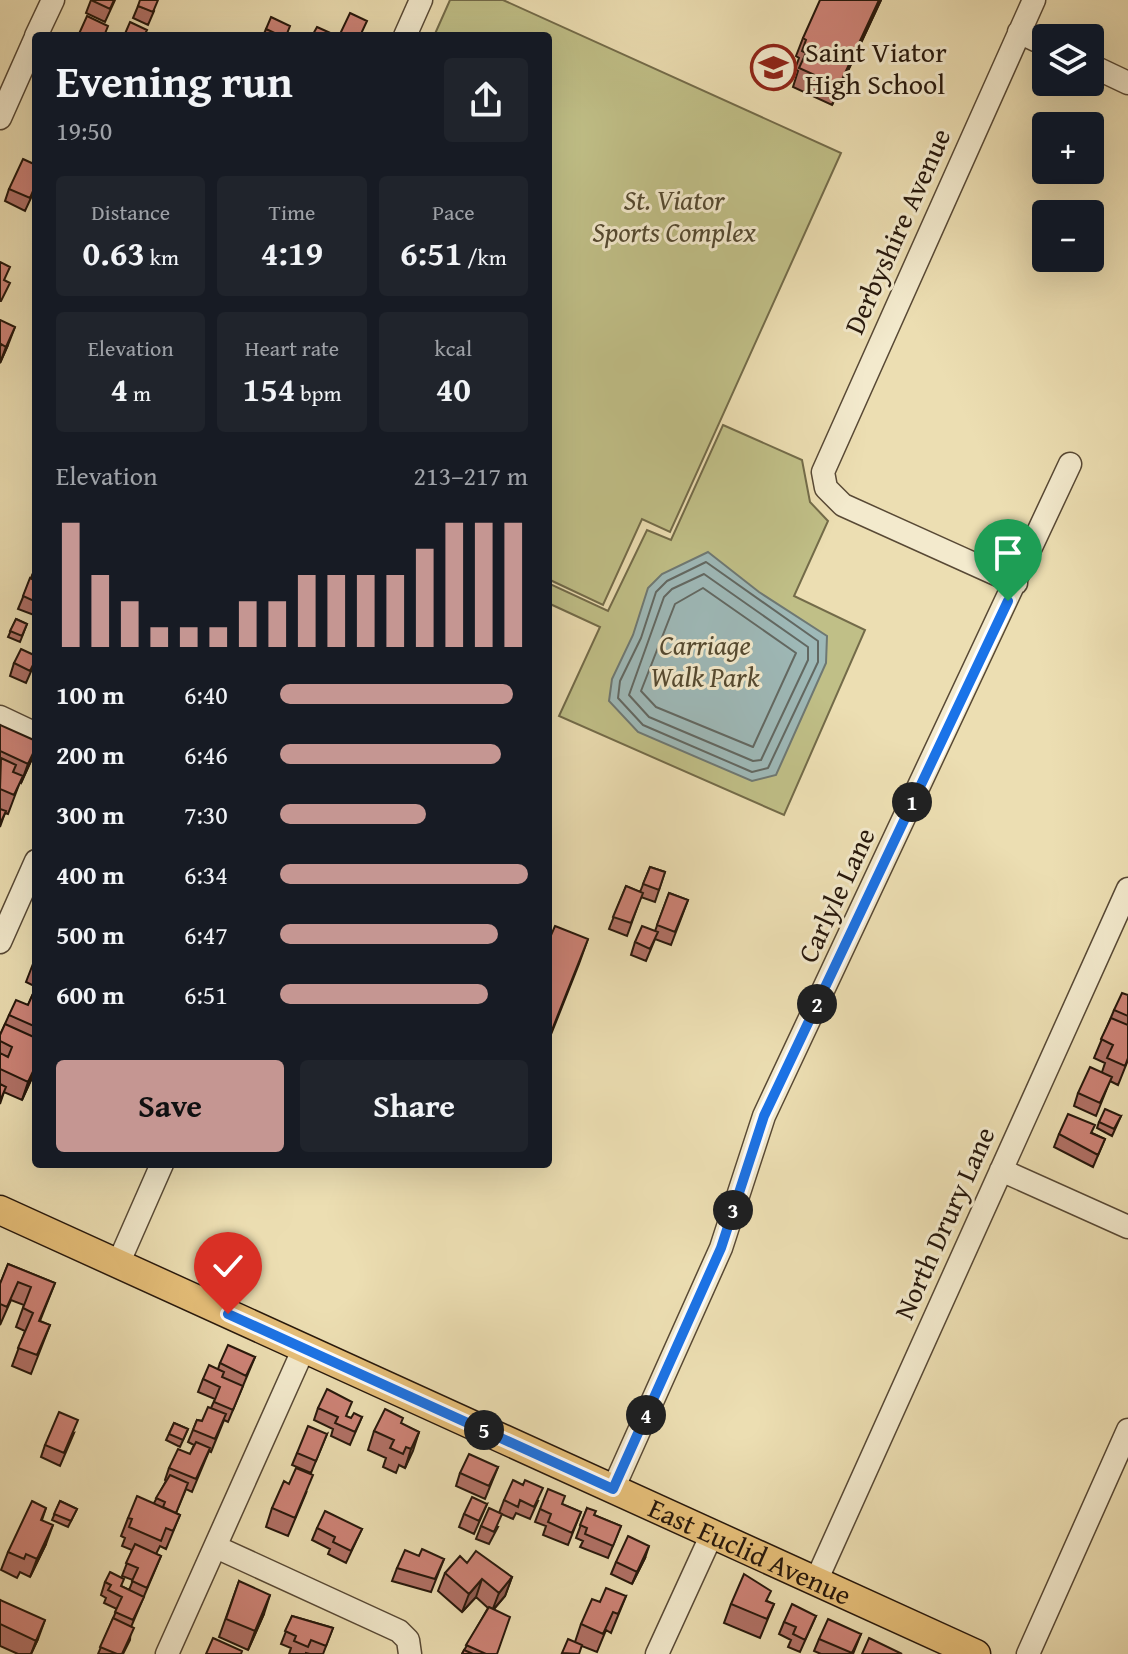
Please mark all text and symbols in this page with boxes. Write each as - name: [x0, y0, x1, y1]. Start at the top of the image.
- map controls: [1032, 24, 1104, 272]
- button: layers: [1032, 24, 1104, 96]
- place label: Saint Viator High School: [805, 31, 947, 104]
- school or university icon: Saint Viator High School: [750, 44, 798, 92]
- text: Evening run: [56, 49, 293, 113]
- button: share: [444, 58, 528, 142]
- text: 19:50: [56, 111, 112, 150]
- button: +: [1032, 112, 1104, 184]
- street label: Derbyshire Avenue: [833, 121, 960, 340]
- park label: St. Viator Sports Complex: [592, 179, 756, 252]
- text: Distance: [91, 196, 170, 228]
- text: Time: [269, 196, 315, 228]
- text: Pace: [432, 196, 474, 228]
- button: −: [1032, 200, 1104, 272]
- text: 0.63: [82, 228, 145, 277]
- text: 4:19: [261, 228, 323, 277]
- text: 6:51: [400, 228, 462, 277]
- text: km: [145, 241, 179, 273]
- text: /km: [462, 241, 507, 273]
- text: Elevation: [88, 332, 174, 364]
- text: Heart rate: [245, 332, 339, 364]
- text: kcal: [435, 332, 472, 364]
- text: 4: [110, 364, 128, 413]
- text: 154: [243, 364, 295, 413]
- text: 40: [436, 364, 471, 413]
- text: m: [128, 377, 151, 409]
- text: bpm: [295, 377, 341, 409]
- text: Elevation: [56, 456, 158, 495]
- text: 213–217 m: [414, 456, 528, 495]
- pin: [974, 519, 1042, 601]
- icon: arrive: [986, 531, 1030, 575]
- park label: Carriage Walk Park: [651, 624, 760, 697]
- text: 100 m: [56, 675, 124, 714]
- text: 6:40: [184, 675, 228, 714]
- text: 200 m: [56, 735, 124, 774]
- text: 6:46: [184, 735, 228, 774]
- pin: 1: [892, 782, 932, 822]
- text: 1: [906, 786, 918, 818]
- text: 300 m: [56, 795, 124, 834]
- text: 7:30: [184, 795, 228, 834]
- street label: Carlyle Lane: [786, 821, 885, 969]
- text: 400 m: [56, 855, 124, 894]
- text: 6:34: [184, 855, 228, 894]
- text: 500 m: [56, 915, 124, 954]
- text: 6:47: [184, 915, 228, 954]
- text: 600 m: [56, 975, 124, 1014]
- text: 6:51: [184, 975, 228, 1014]
- pin: 2: [797, 984, 837, 1024]
- text: 2: [811, 988, 823, 1020]
- button: Save: [56, 1060, 284, 1152]
- button: Share: [300, 1060, 528, 1152]
- street label: North Drury Lane: [883, 1120, 1004, 1326]
- pin: 3: [713, 1190, 753, 1230]
- text: 3: [727, 1194, 739, 1226]
- pin: [194, 1232, 262, 1314]
- icon: check: [206, 1244, 250, 1288]
- pin: 4: [626, 1395, 666, 1435]
- text: 4: [640, 1399, 652, 1431]
- pin: 5: [464, 1410, 504, 1450]
- text: 5: [478, 1414, 490, 1446]
- street label: East Euclid Avenue: [642, 1487, 858, 1615]

